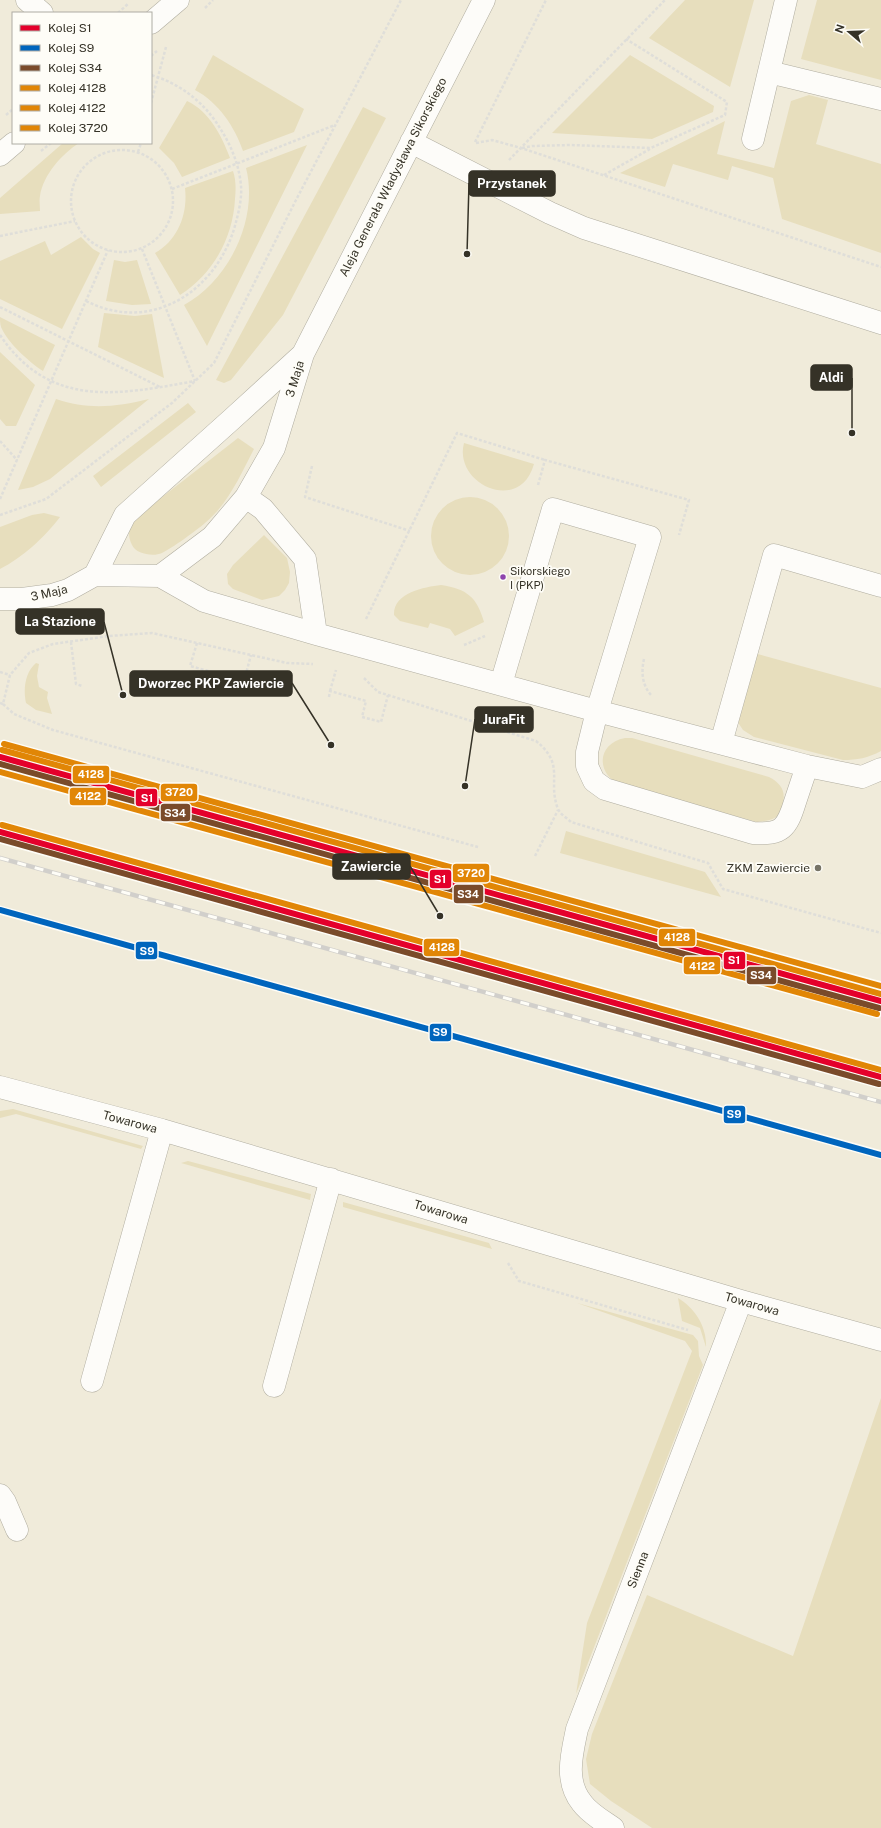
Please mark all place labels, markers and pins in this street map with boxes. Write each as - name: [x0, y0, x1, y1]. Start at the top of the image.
- callout: Przystanek: [469, 171, 555, 196]
- callout: Aldi: [811, 365, 852, 390]
- place label: Sikorskiego I (PKP): [510, 565, 570, 591]
- marker: Sikorskiego I (PKP): [498, 572, 508, 582]
- callout: La Stazione: [16, 609, 104, 634]
- callout: Dworzec PKP Zawiercie: [130, 671, 292, 696]
- callout: JuraFit: [475, 707, 533, 732]
- callout: Zawiercie: [333, 854, 410, 879]
- place label: ZKM Zawiercie: [727, 861, 810, 875]
- marker: ZKM Zawiercie: [813, 863, 823, 873]

